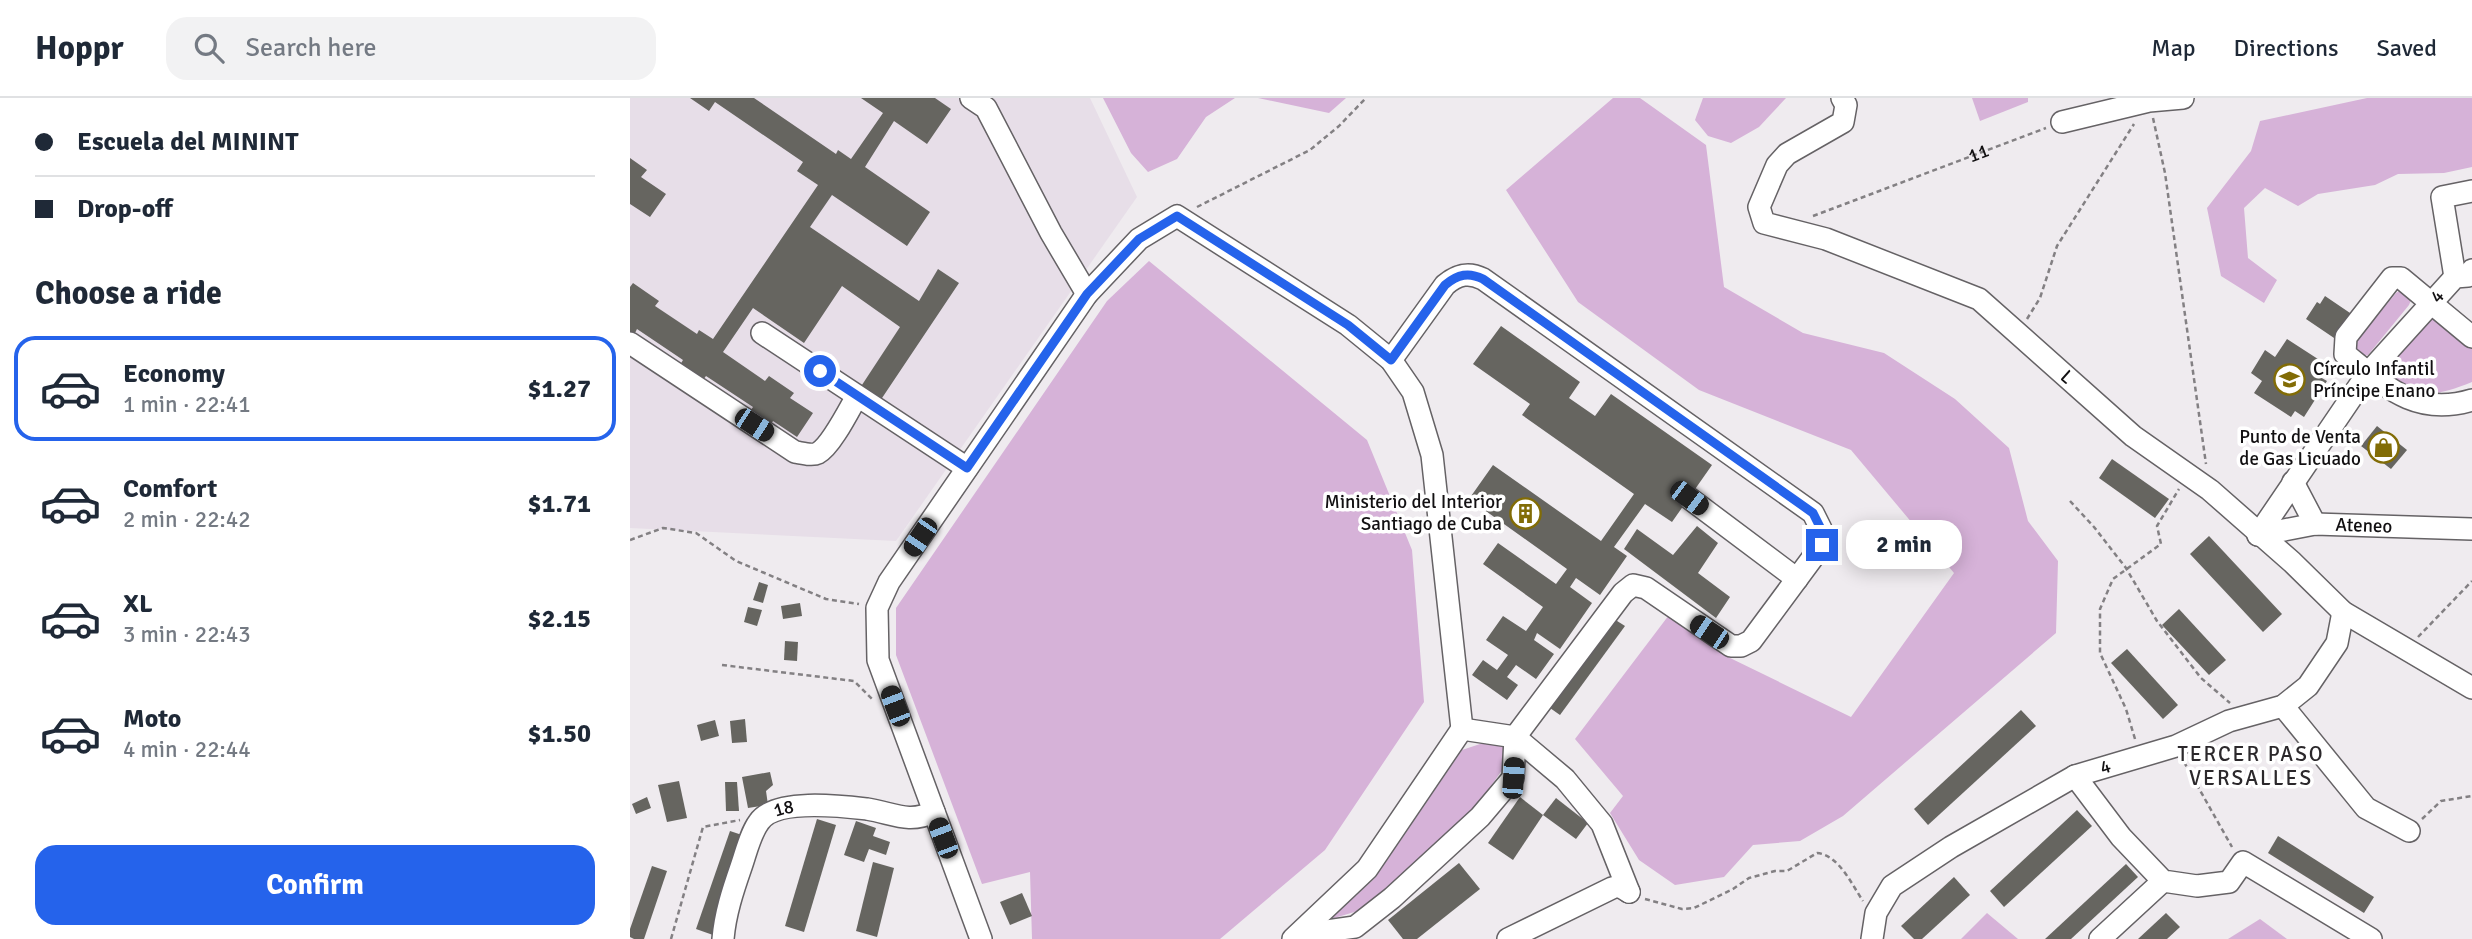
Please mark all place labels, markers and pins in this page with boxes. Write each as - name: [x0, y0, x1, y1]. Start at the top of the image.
- place label: Círculo Infantil Príncipe Enano: [2313, 357, 2435, 403]
- school or university icon: Círculo Infantil Príncipe Enano: [2273, 363, 2307, 397]
- place label: Punto de Venta de Gas Licuado: [2239, 425, 2361, 471]
- shop icon: Punto de Venta de Gas Licuado: [2367, 431, 2401, 465]
- place label: Ministerio del Interior Santiago de Cuba: [1325, 490, 1502, 536]
- building icon: Ministerio del Interior Santiago de Cuba: [1508, 496, 1542, 530]

